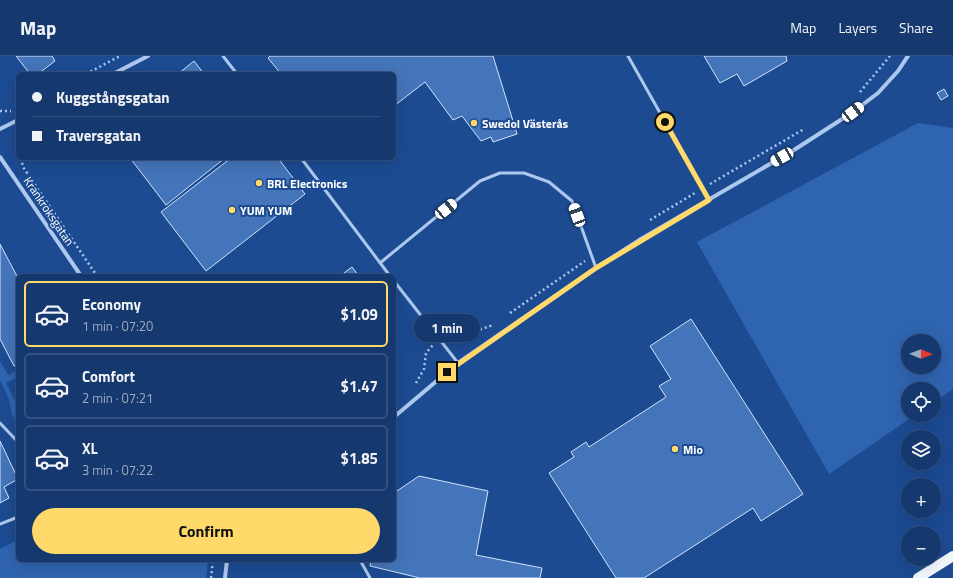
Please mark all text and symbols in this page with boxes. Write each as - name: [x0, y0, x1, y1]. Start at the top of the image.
- text: Map: [20, 13, 56, 42]
- text: Map: [790, 17, 816, 38]
- text: Layers: [838, 17, 877, 38]
- text: Share: [899, 17, 933, 38]
- text: Kuggstångsgatan: [56, 86, 170, 109]
- car: [840, 100, 866, 124]
- route start: [656, 113, 674, 131]
- place label: Swedol Västerås: [482, 114, 569, 133]
- marker: Swedol Västerås: [469, 118, 479, 128]
- text: Traversgatan: [56, 124, 141, 147]
- car: [769, 146, 795, 168]
- street label: Krankroksgatan: [19, 173, 79, 249]
- place label: BRL Electronics: [267, 174, 348, 193]
- marker: BRL Electronics: [254, 178, 264, 188]
- car: [433, 197, 459, 221]
- place label: YUM YUM: [240, 201, 292, 220]
- car: [567, 202, 587, 228]
- marker: YUM YUM: [227, 205, 237, 215]
- text: Economy: [82, 293, 141, 316]
- icon: car: [34, 296, 70, 332]
- text: $1.09: [341, 303, 378, 326]
- callout: 1 min: [414, 314, 480, 342]
- text: 1 min · 07:20: [82, 316, 153, 336]
- text: 1 min: [431, 318, 463, 338]
- north arrow: [901, 334, 941, 374]
- map controls: [901, 334, 941, 566]
- route end: [438, 363, 456, 381]
- text: Comfort: [82, 365, 135, 388]
- icon: car: [34, 368, 70, 404]
- text: $1.47: [341, 375, 378, 398]
- button: locate: [901, 382, 941, 422]
- text: 2 min · 07:21: [82, 388, 153, 408]
- button: layers: [901, 430, 941, 470]
- text: XL: [82, 437, 98, 460]
- icon: car: [34, 440, 70, 476]
- place label: Mio: [683, 440, 703, 459]
- marker: Mio: [670, 444, 680, 454]
- text: $1.85: [341, 447, 378, 470]
- text: 3 min · 07:22: [82, 460, 153, 480]
- button: +: [901, 478, 941, 518]
- button: Confirm: [32, 508, 380, 554]
- button: −: [901, 526, 941, 566]

